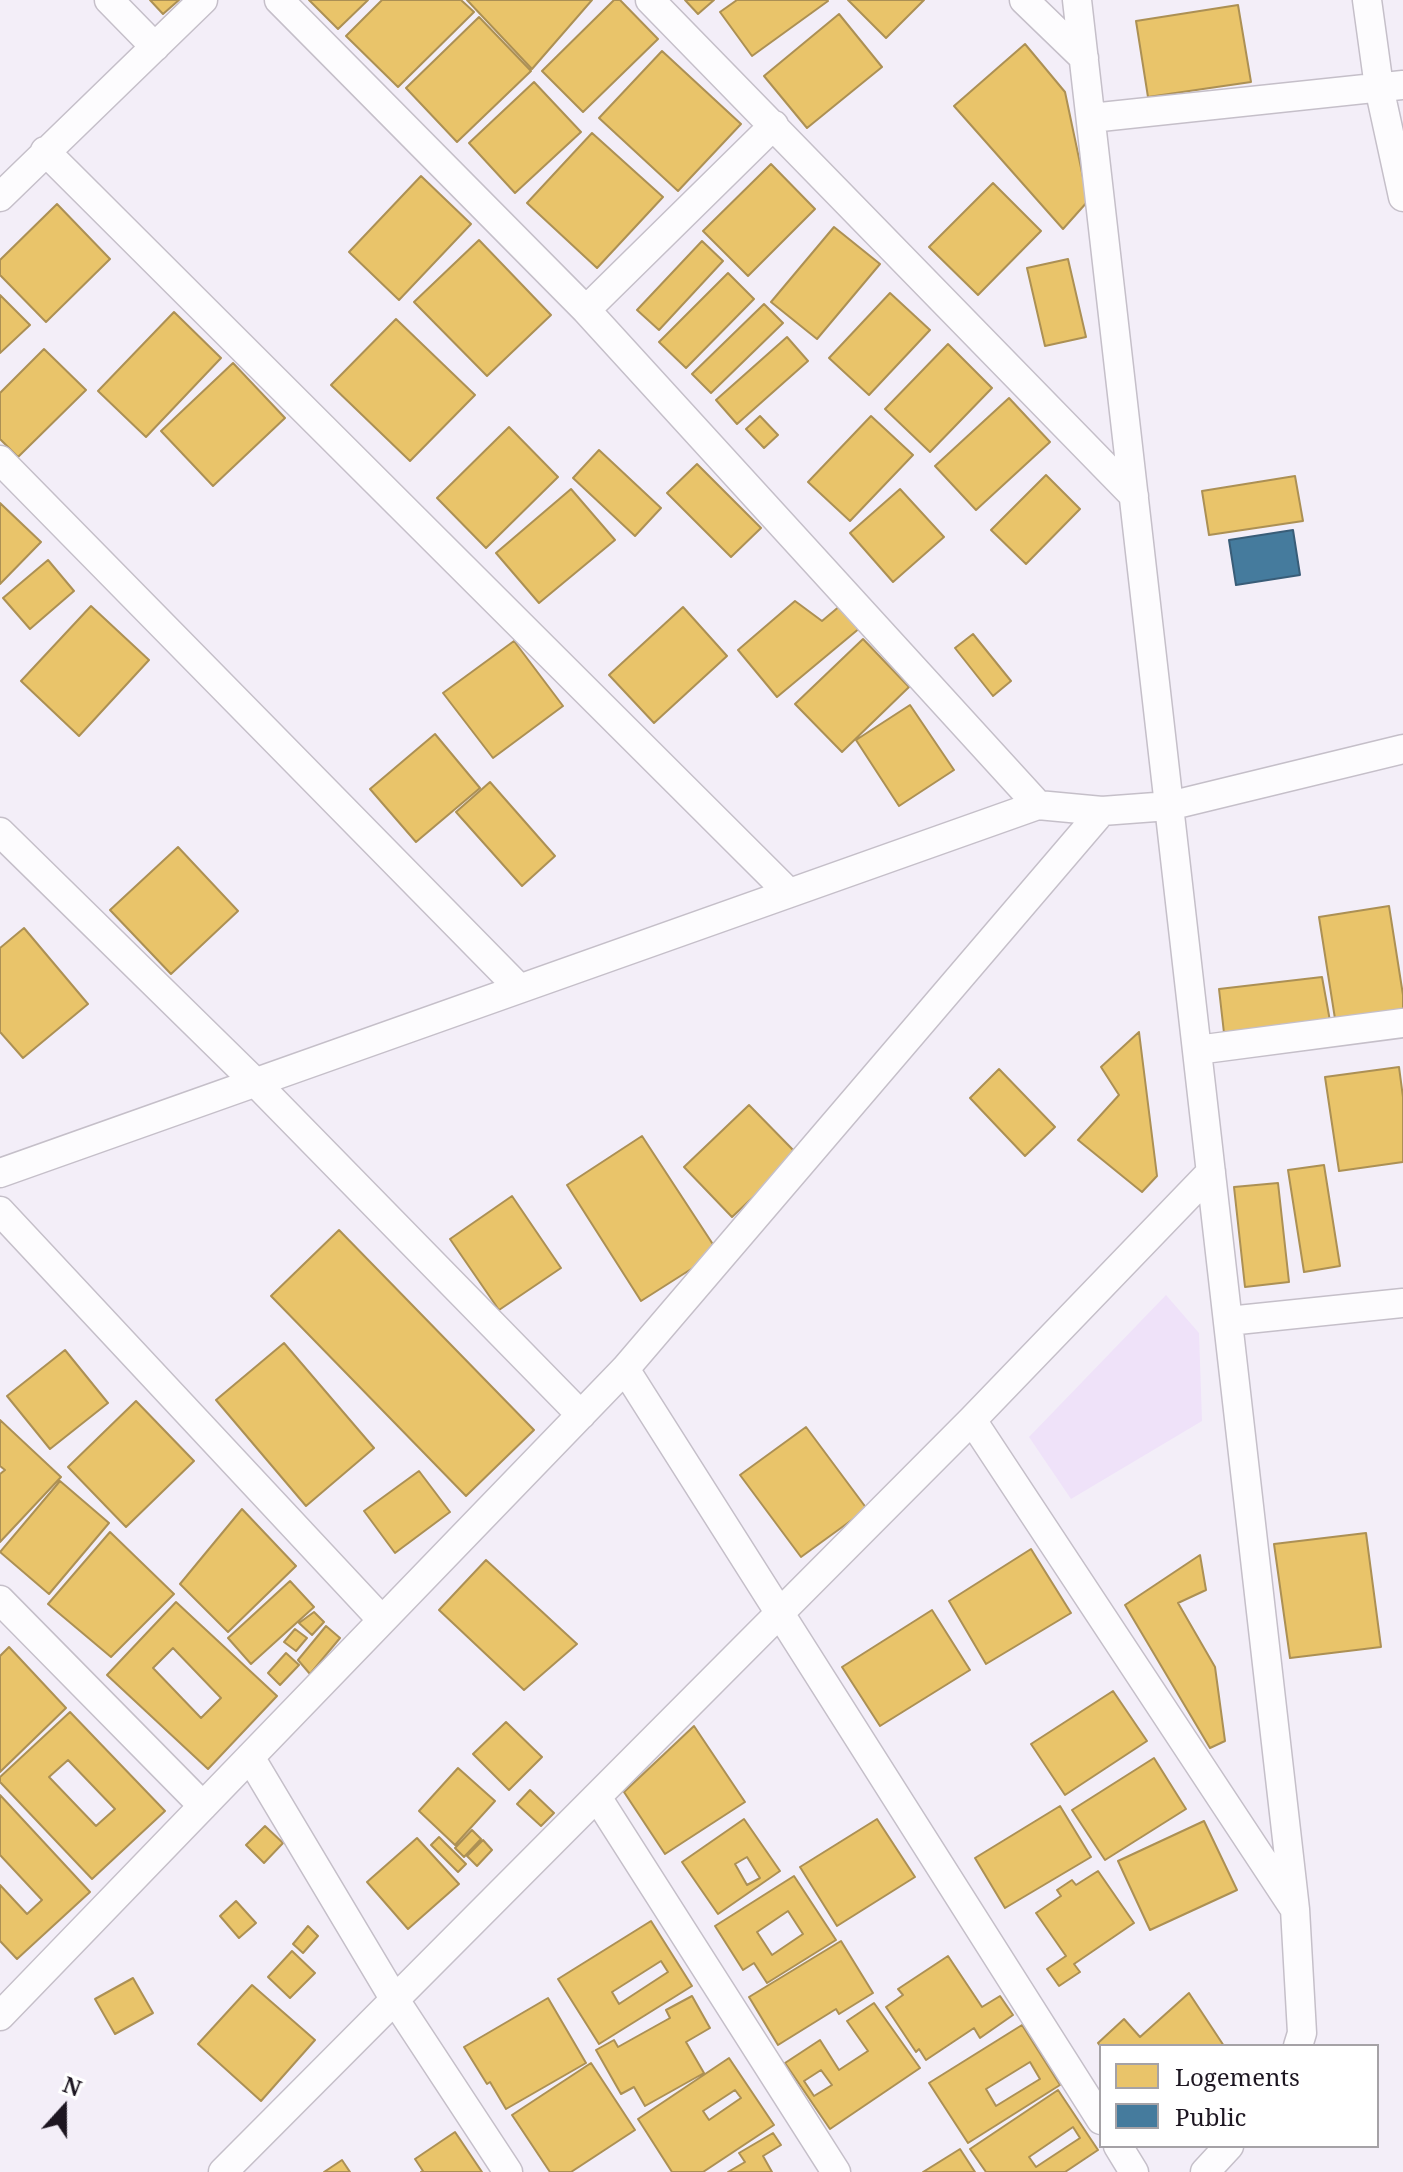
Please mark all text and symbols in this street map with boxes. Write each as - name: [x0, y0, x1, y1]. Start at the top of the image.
- legend: [1099, 2044, 1379, 2148]
- text: Logements: [1175, 2060, 1300, 2093]
- north arrow: [24, 2068, 104, 2148]
- text: N: [59, 2068, 86, 2103]
- text: Public: [1175, 2100, 1246, 2133]

